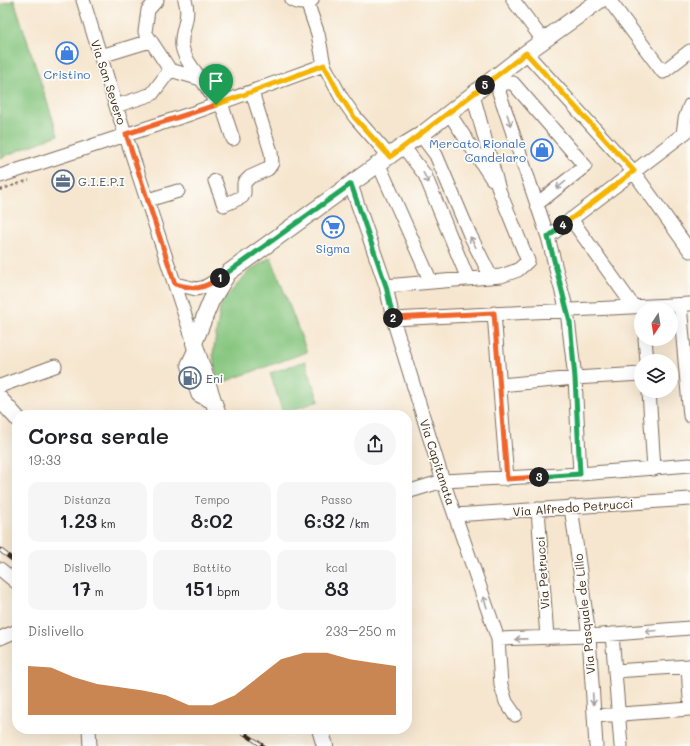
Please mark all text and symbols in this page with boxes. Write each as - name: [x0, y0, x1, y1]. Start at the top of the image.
- street label: Via San Severo: [88, 37, 130, 127]
- shop icon: Cristino: [54, 40, 80, 66]
- pin: [199, 64, 233, 105]
- place label: Cristino: [44, 66, 90, 82]
- icon: arrive: [205, 70, 227, 92]
- pin: 5: [475, 75, 495, 95]
- text: 5: [482, 77, 488, 92]
- one-way arrow: [505, 114, 513, 126]
- place label: Mercato Rionale Candelaro: [429, 135, 526, 165]
- shop icon: Mercato Rionale Candelaro: [529, 137, 555, 163]
- office icon: G.I.E.P.I: [50, 168, 76, 194]
- one-way arrow: [422, 171, 430, 183]
- place label: G.I.E.P.I: [78, 173, 125, 189]
- one-way arrow: [555, 181, 566, 189]
- supermarket icon: Sigma: [320, 214, 346, 240]
- pin: 4: [553, 215, 573, 235]
- text: 4: [560, 217, 566, 232]
- one-way arrow: [469, 237, 477, 249]
- place label: Sigma: [316, 240, 350, 256]
- pin: 1: [210, 268, 230, 288]
- text: 1: [218, 270, 222, 285]
- north arrow: [634, 302, 678, 346]
- map controls: [634, 302, 678, 398]
- pin: 2: [383, 308, 403, 328]
- text: 2: [390, 310, 396, 325]
- button: layers: [634, 354, 678, 398]
- fuel station icon: Eni: [177, 365, 203, 391]
- place label: Eni: [206, 370, 223, 386]
- street label: Via Capitanata: [417, 417, 459, 507]
- text: Corsa serale: [28, 421, 169, 450]
- button: share: [354, 423, 396, 465]
- text: 19:33: [28, 451, 61, 468]
- pin: 3: [529, 467, 549, 487]
- text: 3: [536, 469, 542, 484]
- text: Distanza: [64, 492, 111, 507]
- text: Tempo: [194, 492, 230, 507]
- text: Passo: [321, 492, 352, 507]
- street label: Via Alfredo Petrucci: [512, 495, 634, 519]
- text: 1.23: [59, 507, 97, 533]
- text: 8:02: [191, 507, 233, 533]
- text: 6:32: [304, 507, 345, 533]
- text: km: [97, 516, 115, 531]
- text: /km: [345, 516, 369, 531]
- street label: Via Petrucci: [531, 536, 553, 610]
- street label: Via Pasquale de Lillo: [570, 553, 598, 675]
- text: Dislivello: [64, 560, 111, 575]
- text: Battito: [193, 560, 231, 575]
- text: kcal: [326, 560, 348, 575]
- text: 17: [71, 575, 91, 601]
- text: 151: [184, 575, 214, 601]
- text: 83: [325, 575, 349, 601]
- text: m: [91, 584, 103, 599]
- text: bpm: [214, 584, 240, 599]
- one-way arrow: [481, 596, 489, 608]
- text: Dislivello: [28, 622, 84, 639]
- text: 233–250 m: [326, 622, 396, 639]
- one-way arrow: [645, 628, 658, 635]
- one-way arrow: [515, 635, 528, 642]
- one-way arrow: [589, 692, 596, 705]

